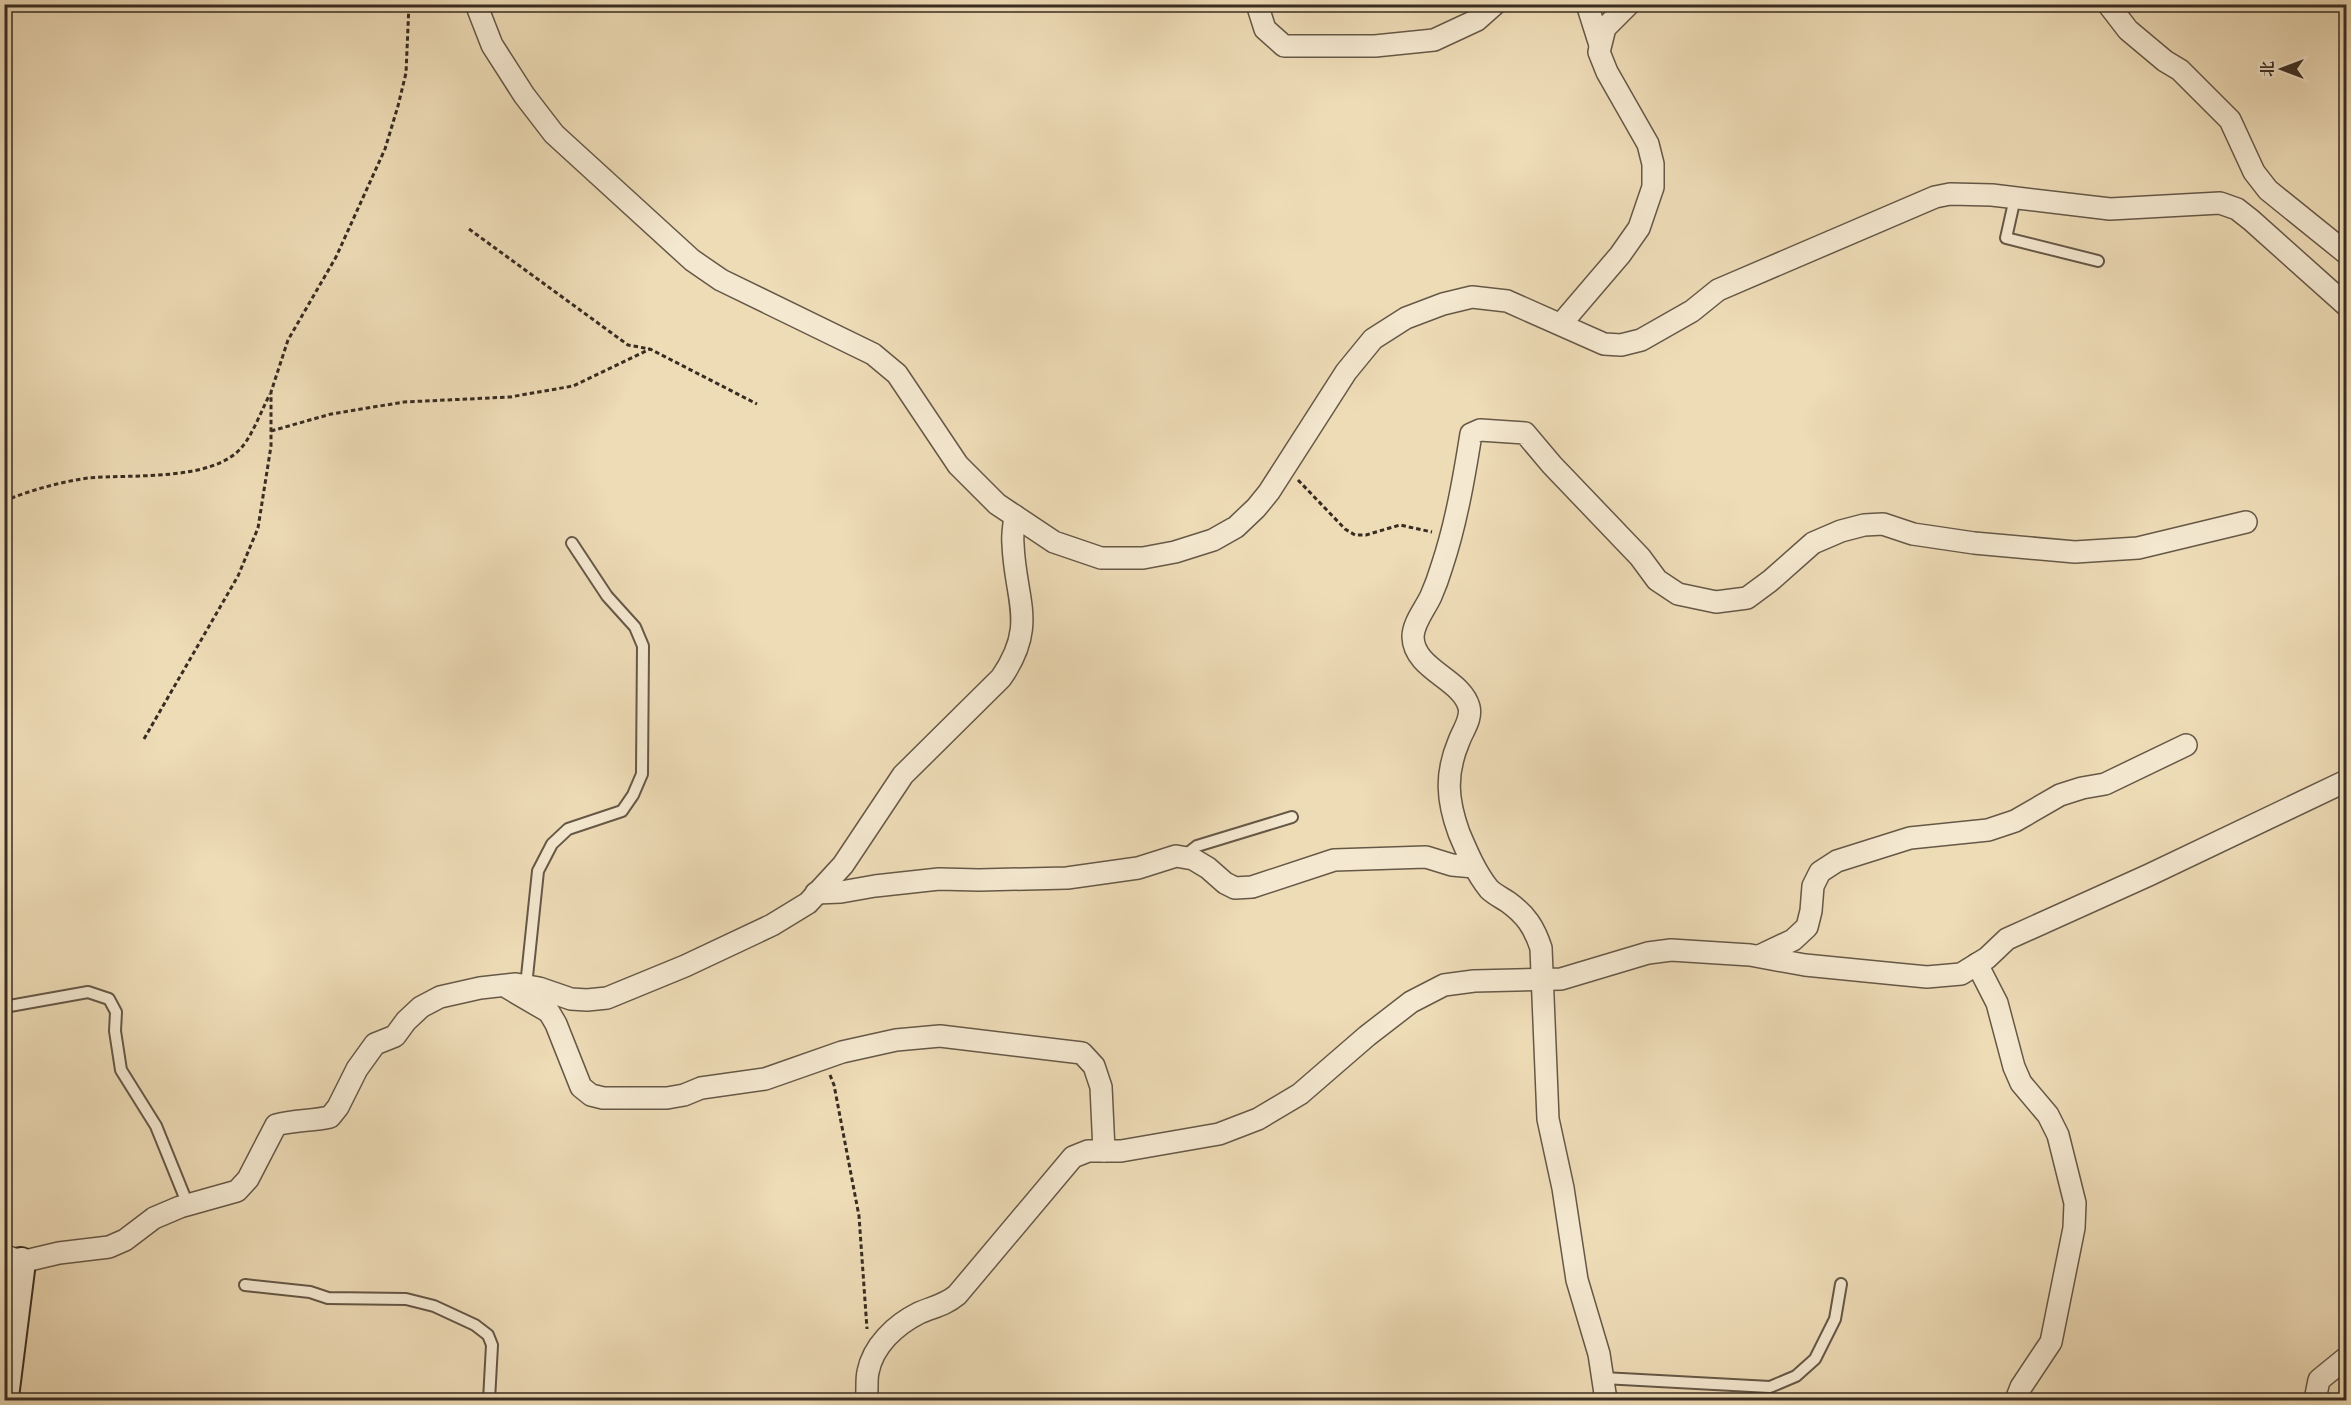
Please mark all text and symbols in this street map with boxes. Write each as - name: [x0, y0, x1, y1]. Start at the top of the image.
- north arrow: [2252, 39, 2312, 99]
- text: 北: [2258, 61, 2278, 77]

